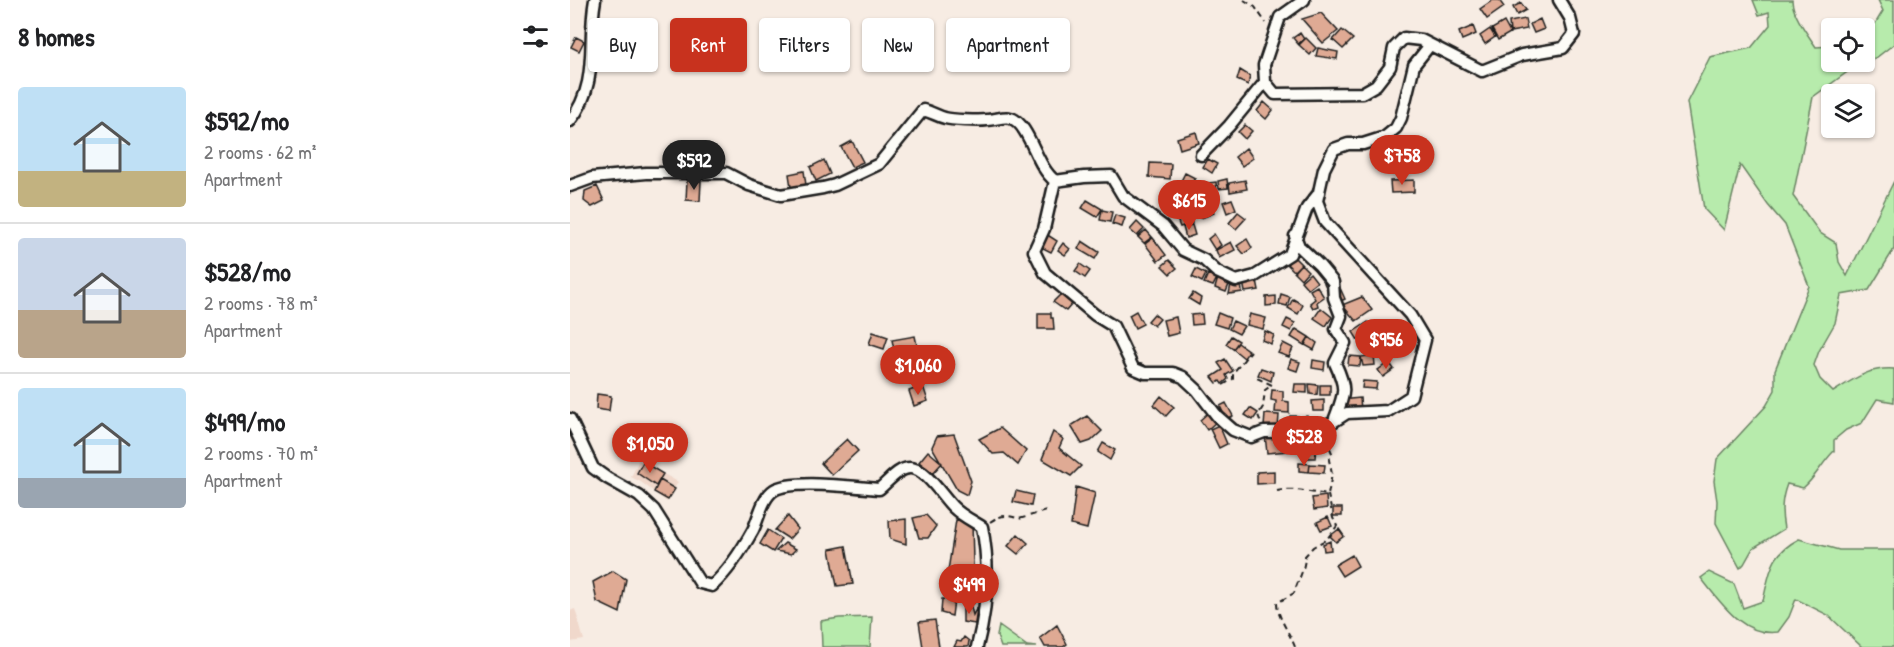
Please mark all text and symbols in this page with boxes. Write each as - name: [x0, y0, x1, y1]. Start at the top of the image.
- chip: Buy: [588, 18, 658, 72]
- chip: Rent: [670, 18, 747, 72]
- chip: Filters: [759, 18, 850, 72]
- chip: New: [862, 18, 934, 72]
- chip: Apartment: [946, 18, 1070, 72]
- map controls: [1821, 18, 1875, 138]
- button: locate: [1821, 18, 1875, 72]
- text: 8 homes: [18, 19, 95, 54]
- icon: filters: [519, 20, 552, 53]
- button: layers: [1821, 84, 1875, 138]
- text: $592/mo: [204, 103, 289, 138]
- icon: home: [66, 111, 138, 183]
- pin: $758: [1366, 135, 1438, 186]
- text: 2 rooms · 62 m²: [204, 138, 316, 165]
- pin: $592: [658, 140, 730, 191]
- text: $758: [1383, 141, 1421, 168]
- text: $592: [676, 146, 712, 173]
- text: Apartment: [204, 165, 282, 192]
- pin: $615: [1153, 180, 1225, 231]
- text: $615: [1172, 186, 1206, 213]
- text: $528/mo: [204, 254, 291, 289]
- icon: home: [66, 262, 138, 334]
- text: 2 rooms · 78 m²: [204, 289, 318, 316]
- text: Apartment: [204, 316, 282, 343]
- pin: $956: [1350, 319, 1422, 370]
- text: $956: [1369, 325, 1403, 352]
- pin: $1,060: [869, 345, 967, 396]
- text: $1,060: [894, 351, 942, 378]
- text: $499/mo: [204, 404, 285, 439]
- icon: home: [66, 412, 138, 484]
- pin: $528: [1268, 416, 1340, 467]
- text: $528: [1286, 422, 1322, 449]
- pin: $1,050: [601, 423, 699, 474]
- text: $1,050: [626, 429, 674, 456]
- text: 2 rooms · 70 m²: [204, 439, 318, 466]
- text: Apartment: [204, 466, 282, 493]
- pin: $499: [933, 564, 1005, 615]
- text: $499: [953, 570, 985, 597]

